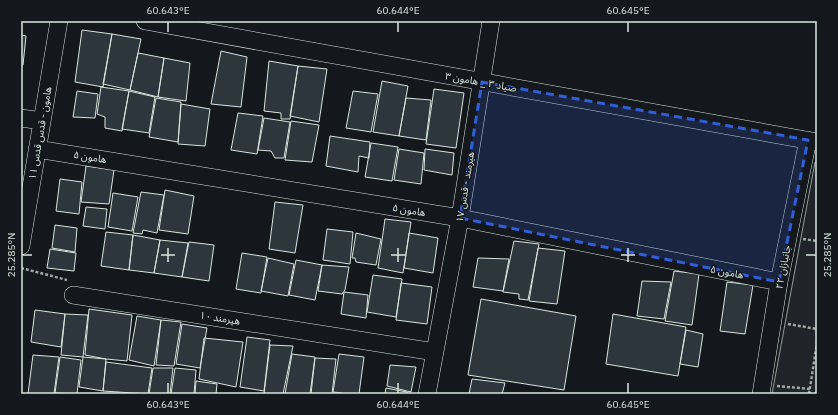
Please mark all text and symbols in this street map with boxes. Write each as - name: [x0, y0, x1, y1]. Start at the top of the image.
- text: 60.643°E: [146, 4, 190, 17]
- text: 60.644°E: [376, 4, 420, 17]
- text: 60.645°E: [606, 4, 650, 17]
- street label: صیاد ۳ _ هامون ۳: [444, 69, 518, 95]
- street label: هامون - قدس قدس ۱۱: [25, 85, 55, 180]
- street label: هامون ۵: [72, 148, 108, 166]
- street label: هیرمند - قدس ۱۷: [453, 150, 477, 223]
- street label: هامون ۵: [391, 201, 427, 219]
- text: 25.285°N: [5, 233, 18, 277]
- text: 25.285°N: [821, 233, 834, 277]
- street label: جانبازان ۲۲: [772, 244, 794, 290]
- street label: هامون ۵: [709, 262, 745, 282]
- street label: هیرمند ۱۰: [199, 308, 241, 328]
- text: 60.643°E: [146, 398, 190, 411]
- text: 60.644°E: [376, 398, 420, 411]
- text: 60.645°E: [606, 398, 650, 411]

